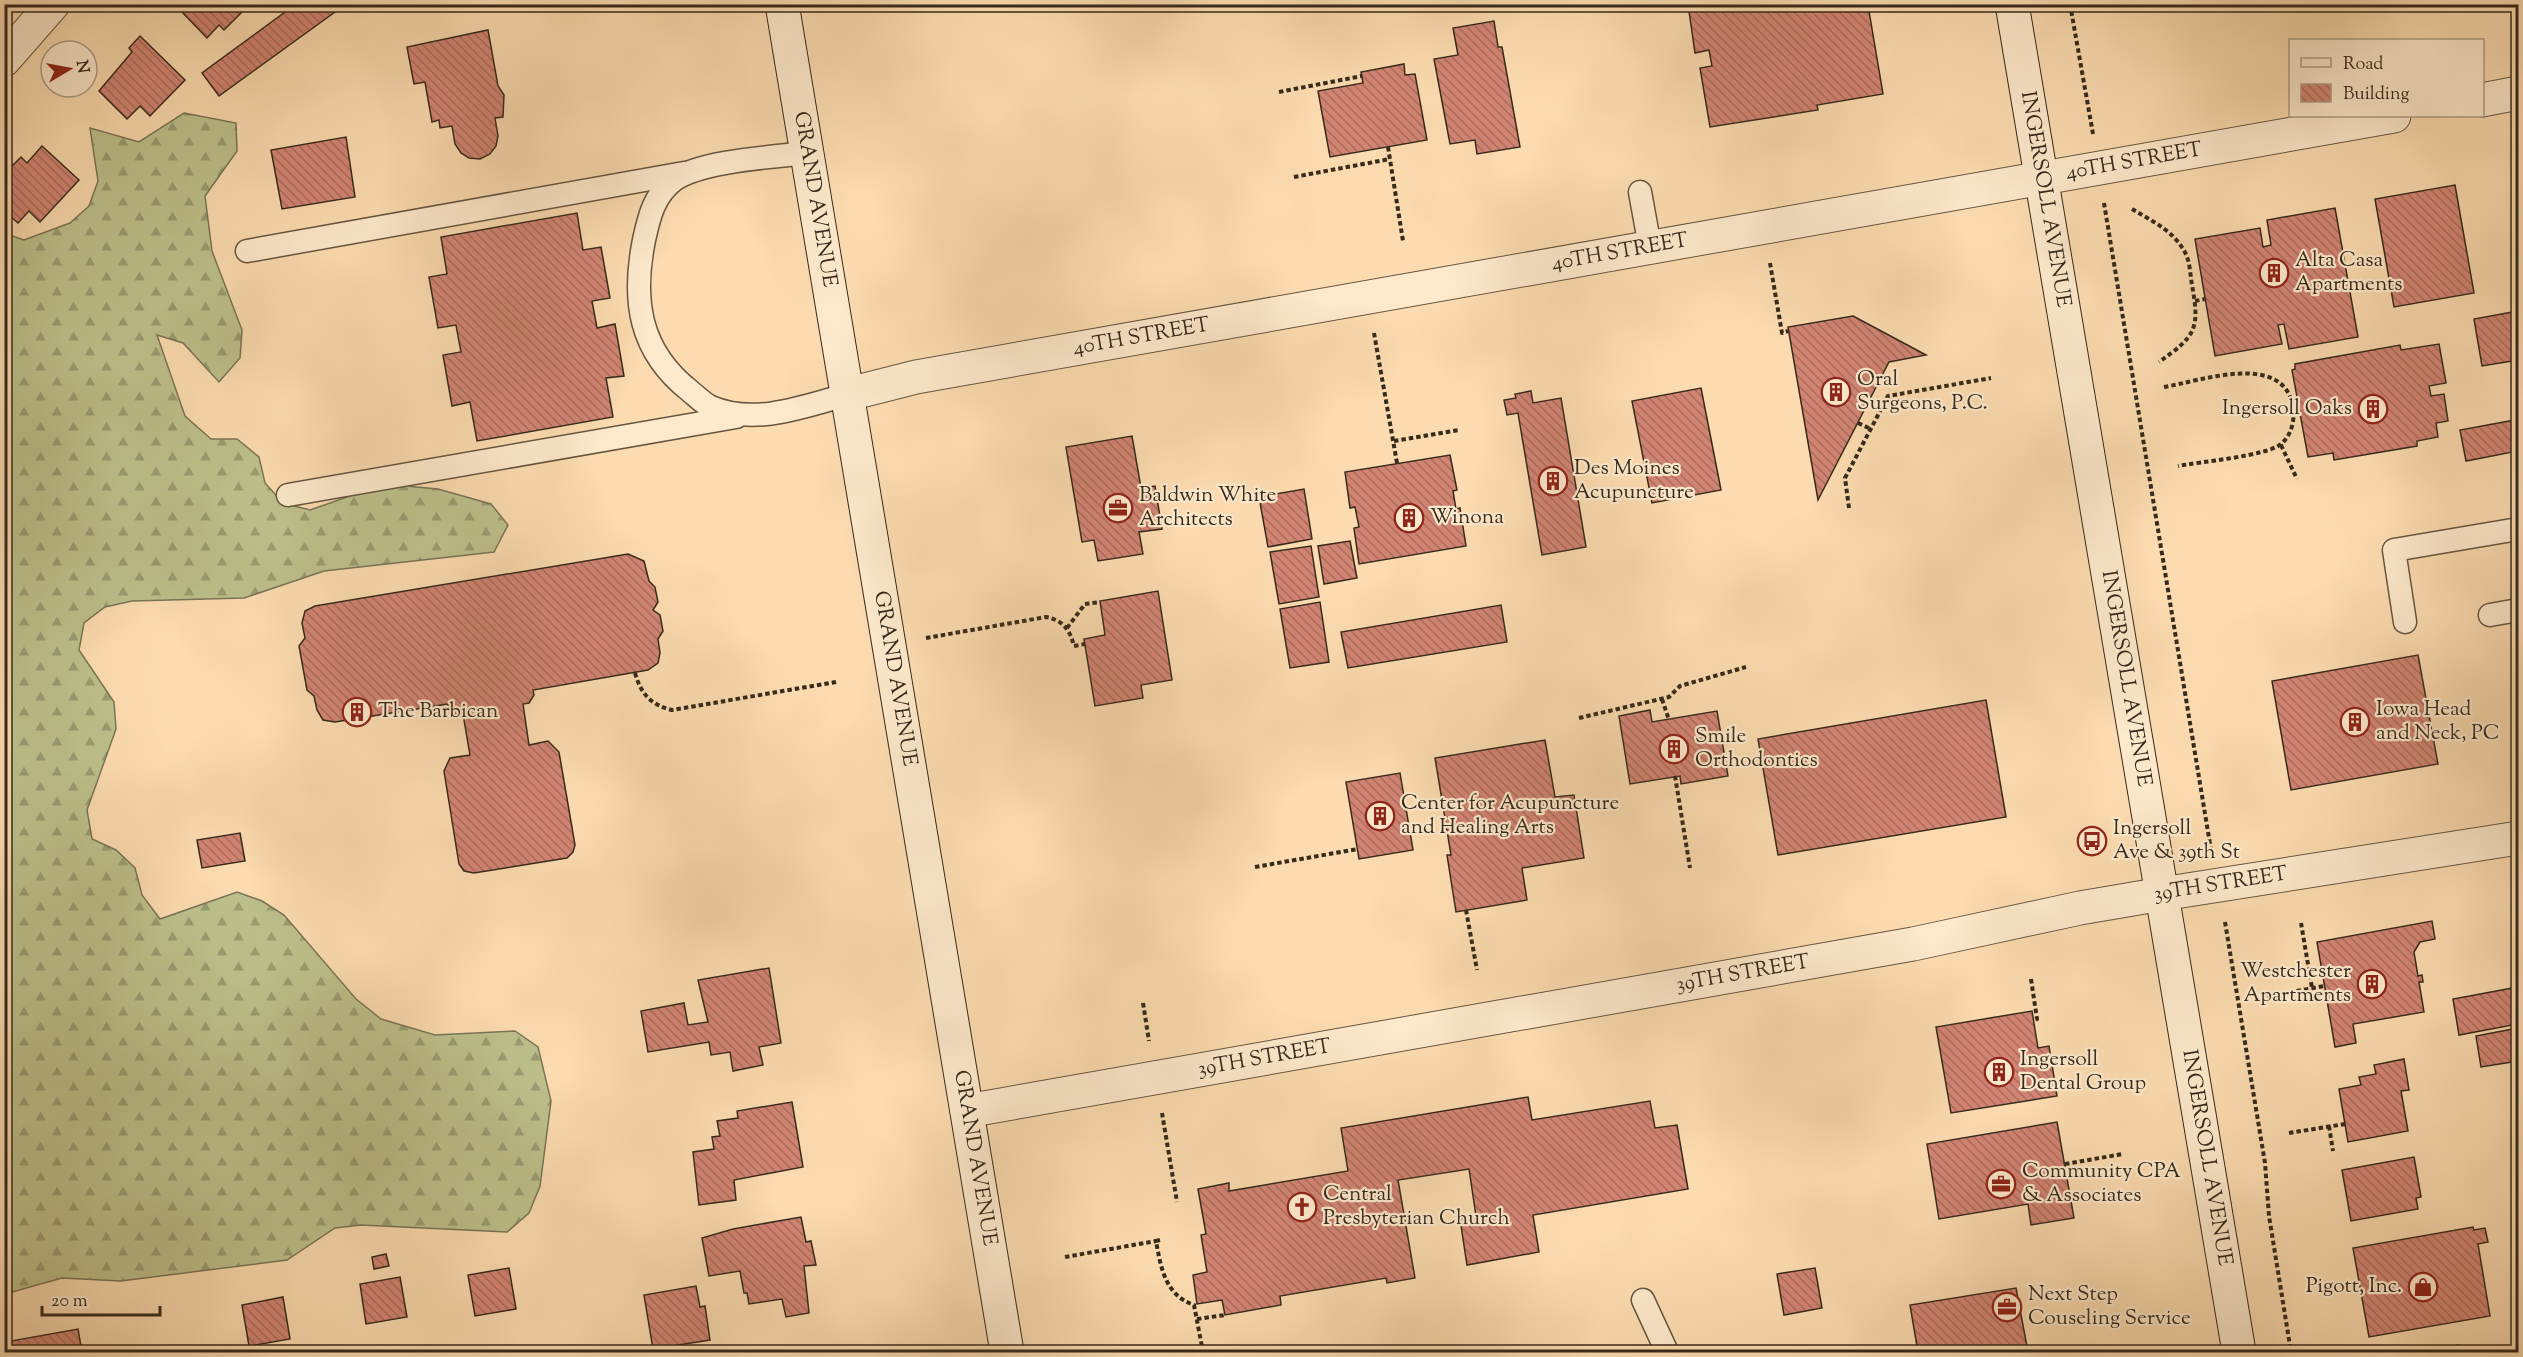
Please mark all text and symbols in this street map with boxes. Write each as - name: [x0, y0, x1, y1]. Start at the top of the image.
- north arrow: [39, 39, 99, 99]
- legend: [2289, 39, 2484, 117]
- text: Road: [2343, 52, 2383, 78]
- text: N: [69, 59, 94, 75]
- text: Building: [2343, 82, 2409, 108]
- street label: INGERSOLL AVENUE: [2012, 89, 2078, 310]
- street label: GRAND AVENUE: [785, 109, 844, 290]
- street label: 40TH STREET: [2063, 135, 2205, 189]
- street label: 40TH STREET: [1549, 226, 1691, 279]
- place label: Alta Casa Apartments: [2295, 246, 2403, 300]
- building icon: Alta Casa Apartments: [2258, 257, 2290, 289]
- street label: 40TH STREET: [1071, 310, 1212, 364]
- place label: Oral Surgeons, P.C.: [1857, 365, 1988, 419]
- building icon: Oral Surgeons, P.C.: [1820, 376, 1852, 408]
- building icon: Ingersoll Oaks: [2357, 393, 2389, 425]
- place label: Ingersoll Oaks: [2222, 394, 2352, 424]
- place label: Des Moines Acupuncture: [1574, 454, 1694, 508]
- building icon: Des Moines Acupuncture: [1537, 465, 1569, 497]
- place label: Baldwin White Architects: [1139, 481, 1276, 535]
- office icon: Baldwin White Architects: [1102, 492, 1134, 524]
- building icon: Winona: [1393, 502, 1425, 534]
- place label: Winona: [1430, 503, 1504, 533]
- street label: INGERSOLL AVENUE: [2093, 568, 2159, 789]
- street label: GRAND AVENUE: [865, 589, 924, 769]
- place label: Iowa Head and Neck, PC: [2376, 695, 2500, 749]
- building icon: The Barbican: [341, 696, 373, 728]
- place label: The Barbican: [378, 697, 498, 727]
- building icon: Iowa Head and Neck, PC: [2339, 706, 2371, 738]
- place label: Smile Orthodontics: [1695, 722, 1818, 776]
- building icon: Smile Orthodontics: [1658, 733, 1690, 765]
- place label: Center for Acupuncture and Healing Arts: [1401, 789, 1619, 843]
- building icon: Center for Acupuncture and Healing Arts: [1364, 800, 1396, 832]
- place label: Ingersoll Ave & 39th St: [2113, 814, 2240, 868]
- bus stop icon: Ingersoll Ave & 39th St: [2076, 825, 2108, 857]
- street label: 39TH STREET: [2151, 859, 2290, 910]
- street label: 39TH STREET: [1674, 947, 1812, 1001]
- place label: Westchester Apartments: [2240, 957, 2351, 1011]
- building icon: Westchester Apartments: [2356, 968, 2388, 1000]
- street label: 39TH STREET: [1195, 1032, 1334, 1085]
- place label: Ingersoll Dental Group: [2020, 1045, 2146, 1099]
- street label: INGERSOLL AVENUE: [2173, 1047, 2239, 1268]
- building icon: Ingersoll Dental Group: [1983, 1056, 2015, 1088]
- street label: GRAND AVENUE: [945, 1068, 1004, 1248]
- place label: Community CPA & Associates: [2022, 1157, 2181, 1211]
- office icon: Community CPA & Associates: [1985, 1168, 2017, 1200]
- place label: Central Presbyterian Church: [1323, 1180, 1510, 1234]
- church icon: Central Presbyterian Church: [1286, 1191, 1318, 1223]
- shop icon: Pigott, Inc.: [2407, 1271, 2439, 1303]
- place label: Pigott, Inc.: [2306, 1272, 2402, 1302]
- scale bar: [42, 1279, 160, 1317]
- place label: Next Step Couseling Service: [2028, 1280, 2191, 1334]
- text: 20 m: [51, 1289, 88, 1315]
- office icon: Next Step Couseling Service: [1991, 1291, 2023, 1323]

